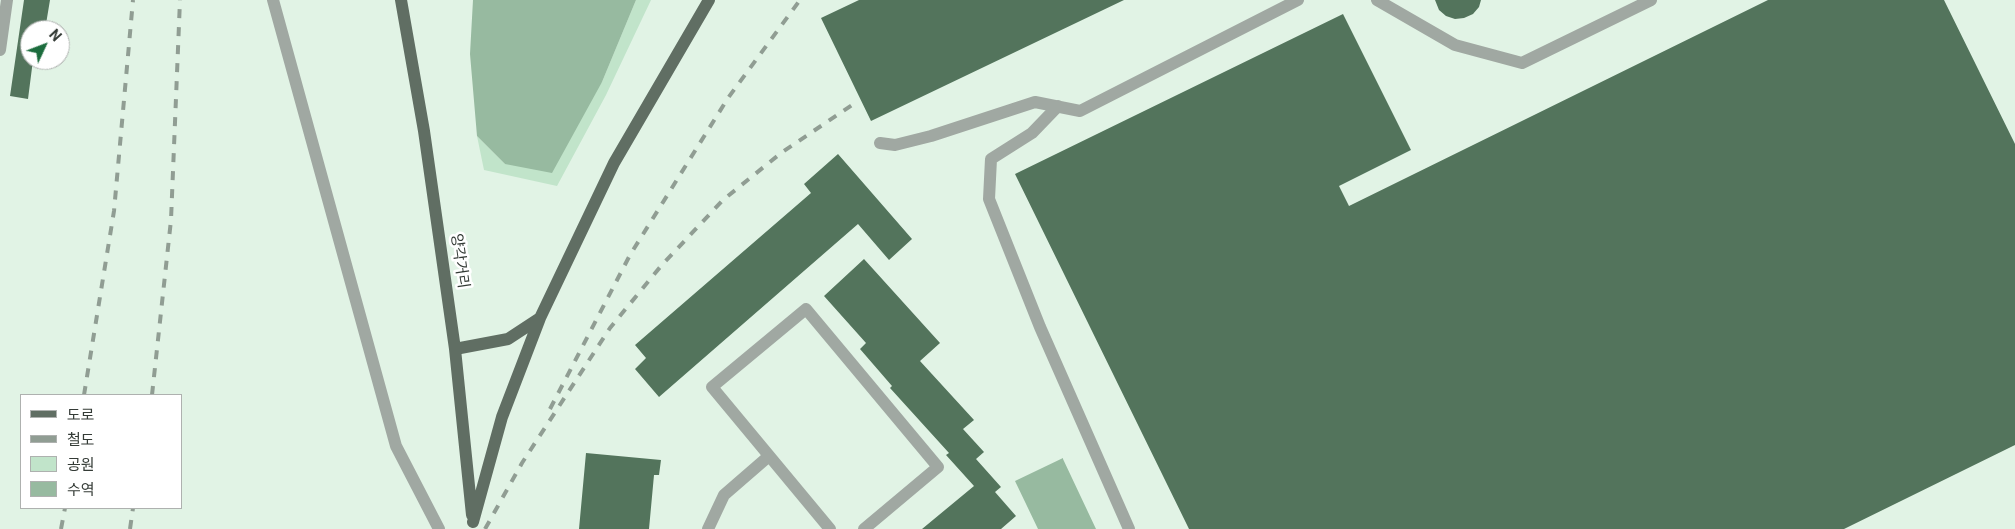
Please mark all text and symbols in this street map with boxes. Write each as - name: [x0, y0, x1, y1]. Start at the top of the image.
- north arrow: [20, 20, 70, 70]
- text: N: [46, 26, 64, 45]
- street label: 양각거리: [446, 232, 472, 290]
- legend: [20, 394, 182, 509]
- text: 도로: [67, 406, 95, 424]
- text: 철도: [67, 431, 95, 449]
- text: 공원: [67, 456, 95, 474]
- text: 수역: [67, 481, 95, 499]

